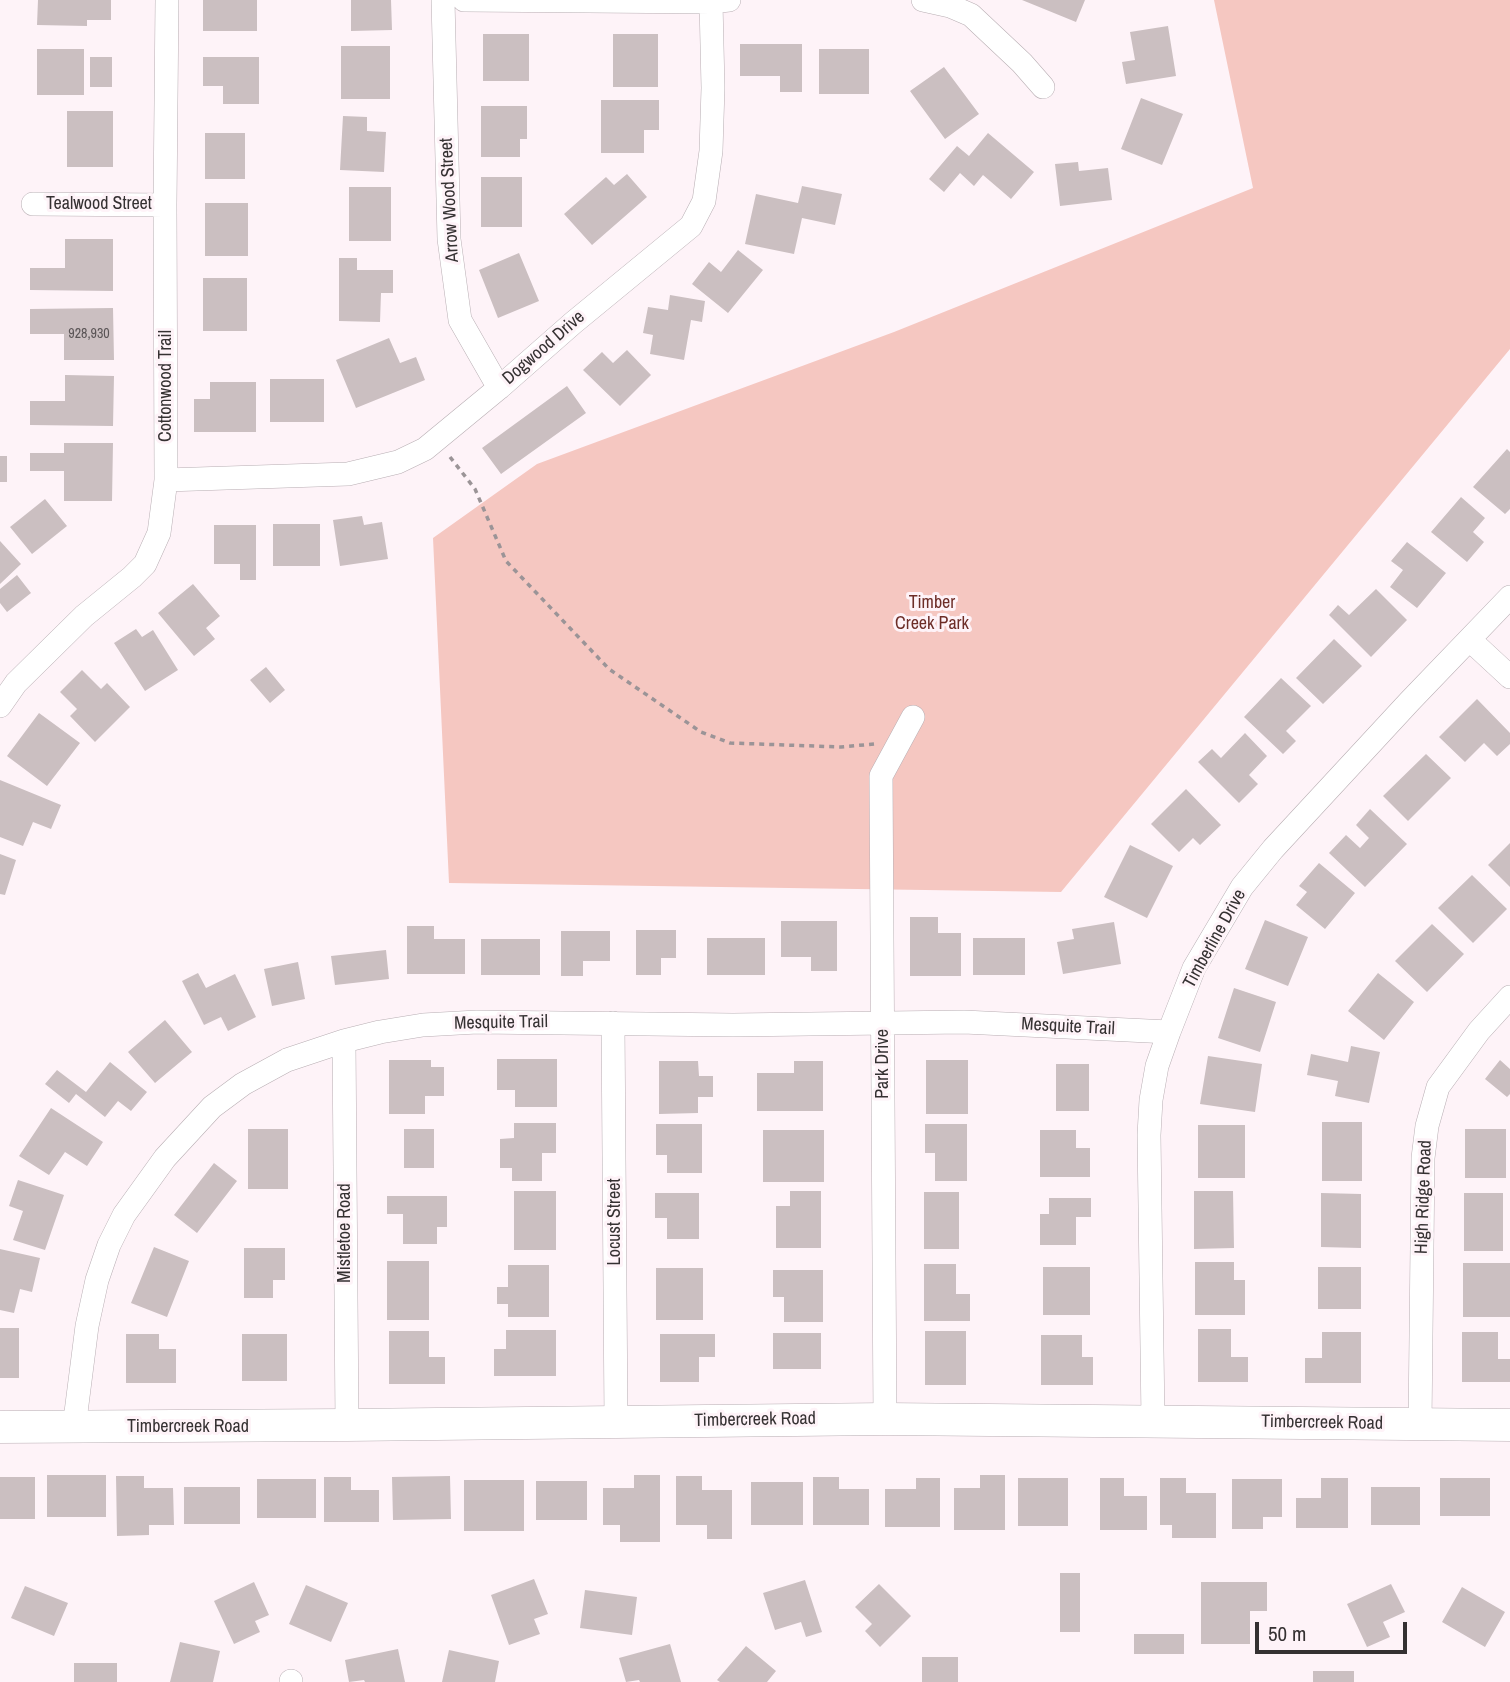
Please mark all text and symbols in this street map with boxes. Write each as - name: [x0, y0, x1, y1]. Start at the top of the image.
- street label: Arrow Wood Street: [436, 137, 464, 263]
- street label: Tealwood Street: [46, 193, 152, 215]
- street label: Dogwood Drive: [499, 306, 589, 390]
- house number: 928,930: [68, 326, 110, 342]
- street label: Cottonwood Trail: [155, 330, 177, 442]
- park label: Timber Creek Park: [895, 592, 969, 634]
- street label: Timberline Drive: [1179, 886, 1251, 992]
- street label: Mesquite Trail: [454, 1011, 548, 1035]
- street label: Mesquite Trail: [1021, 1014, 1115, 1040]
- street label: Park Drive: [872, 1029, 894, 1099]
- street label: High Ridge Road: [1411, 1140, 1437, 1254]
- street label: Locust Street: [604, 1179, 626, 1265]
- street label: Mistletoe Road: [334, 1183, 356, 1283]
- street label: Timbercreek Road: [694, 1408, 816, 1432]
- street label: Timbercreek Road: [1261, 1411, 1383, 1435]
- street label: Timbercreek Road: [127, 1416, 249, 1438]
- scale bar: [1258, 1608, 1410, 1652]
- text: 50 m: [1268, 1619, 1306, 1648]

